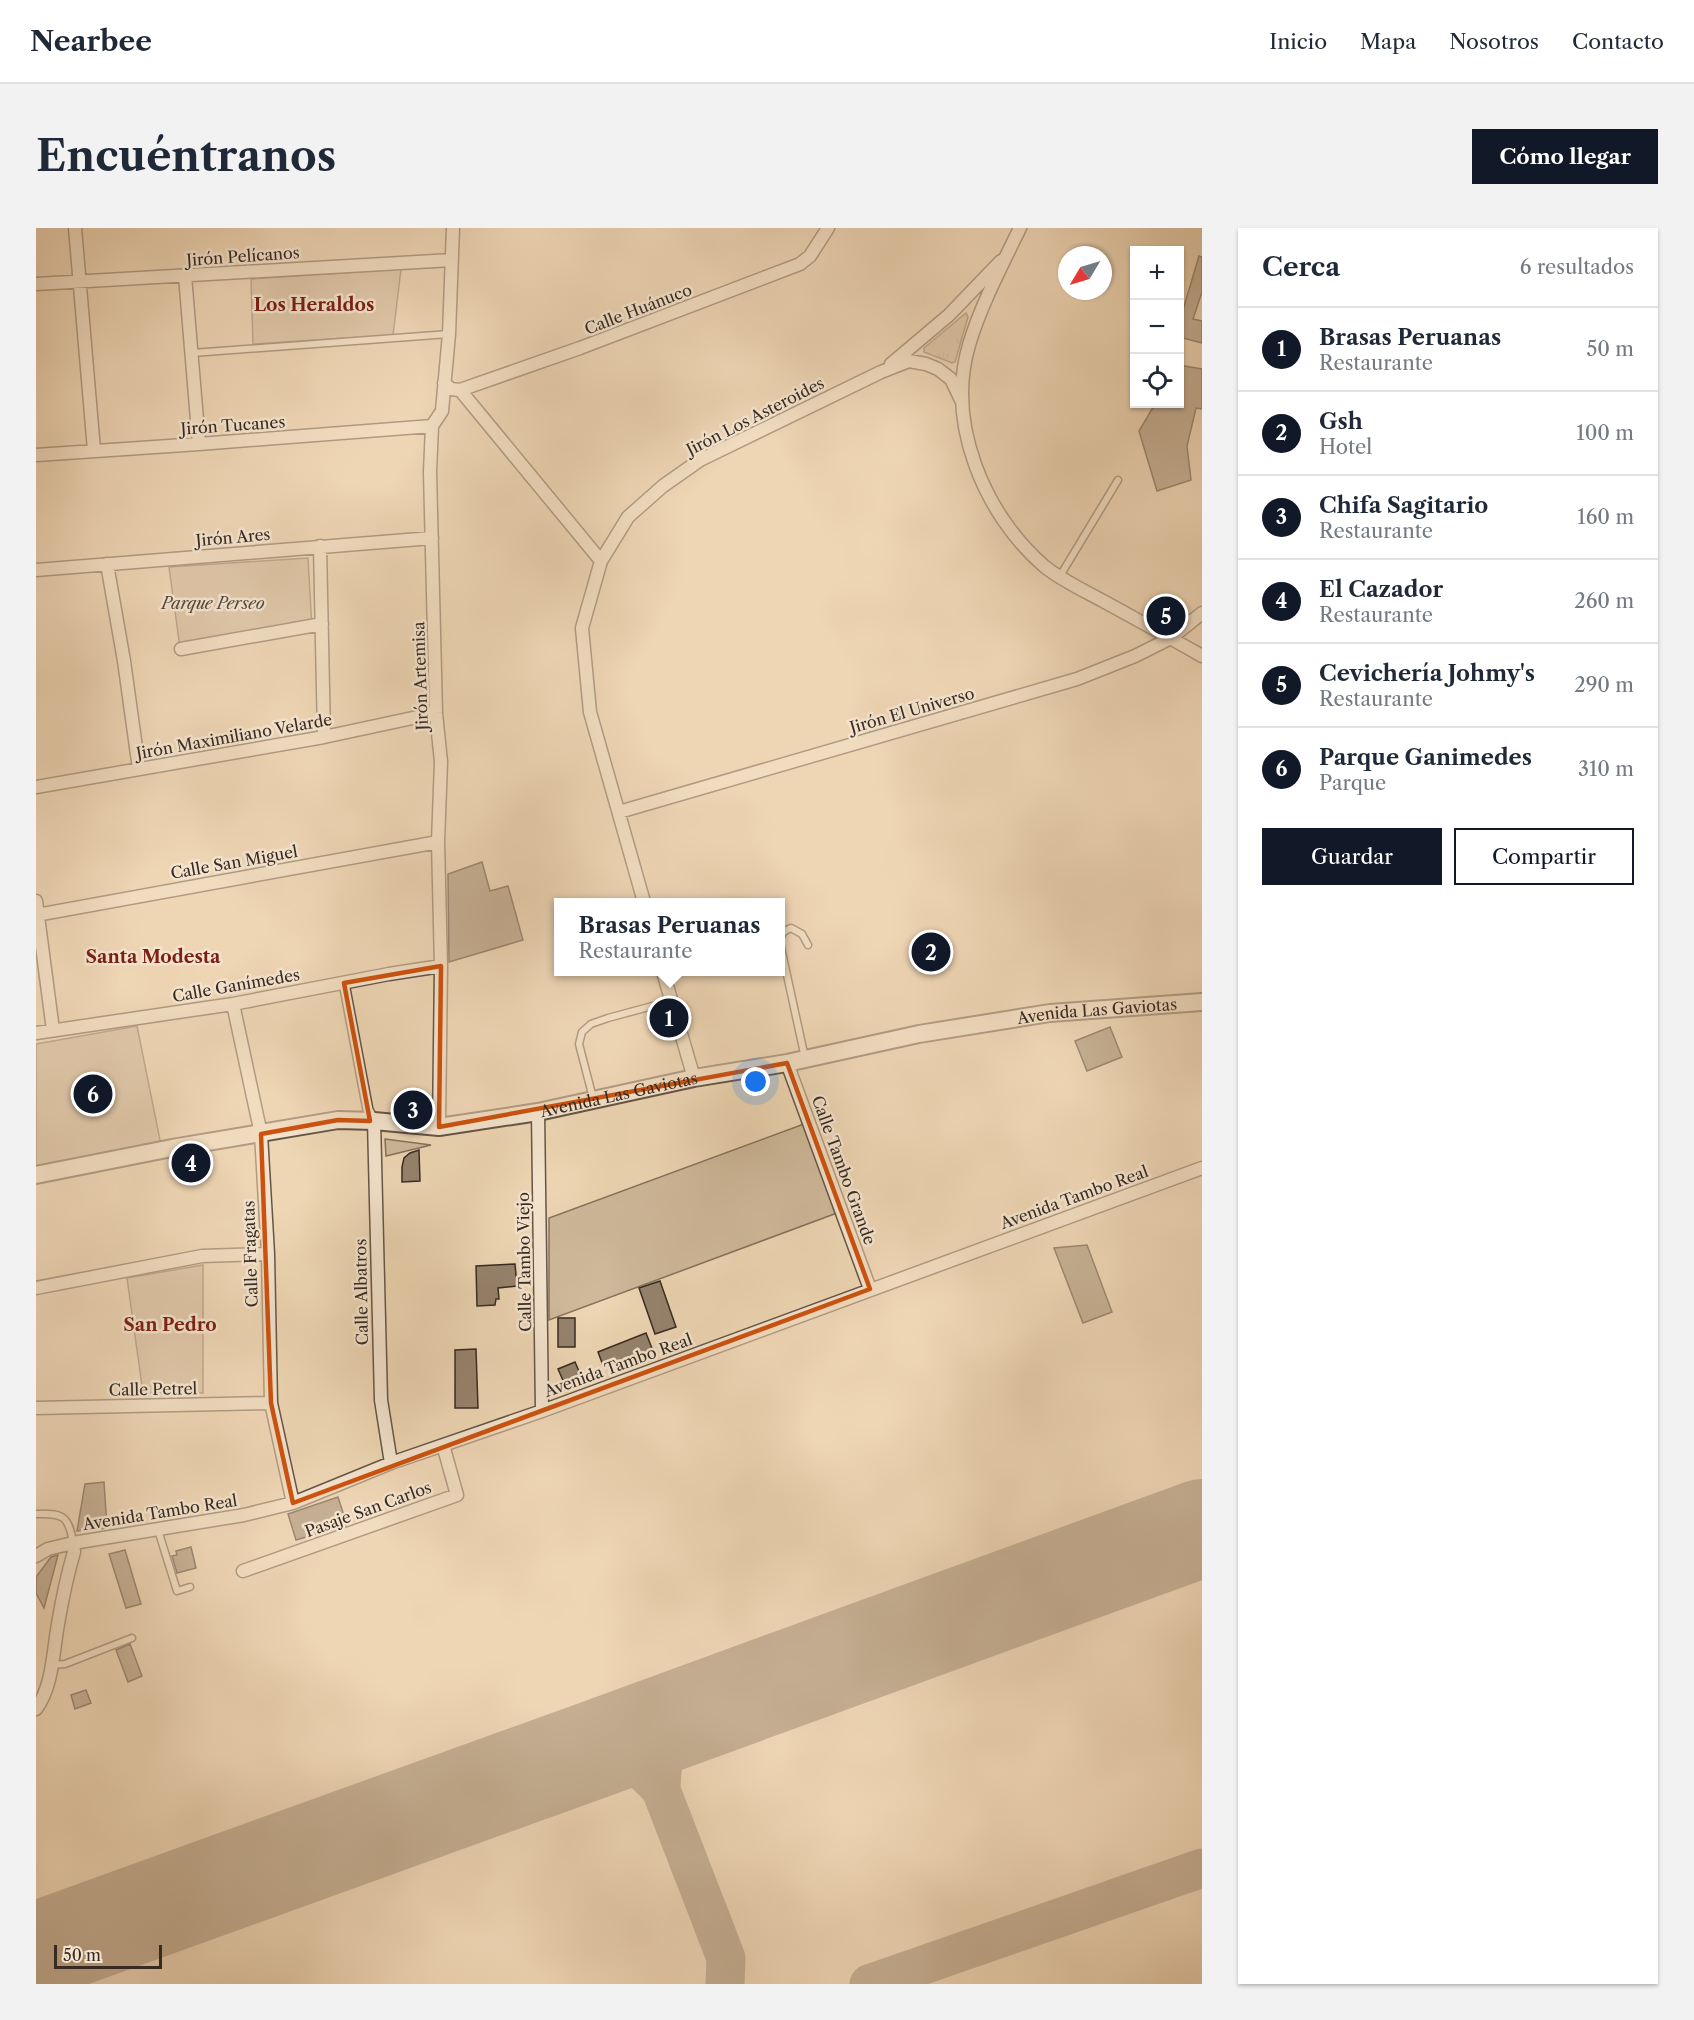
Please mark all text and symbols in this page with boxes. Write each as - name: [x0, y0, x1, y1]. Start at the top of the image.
- text: Nearbee: [30, 24, 152, 58]
- text: Inicio: [1269, 29, 1327, 54]
- text: Mapa: [1360, 29, 1416, 54]
- text: Nosotros: [1449, 29, 1539, 54]
- text: Contacto: [1572, 29, 1664, 54]
- button: Cómo llegar: [1472, 129, 1658, 184]
- text: Encuéntranos: [36, 130, 336, 182]
- street label: Jirón Pelícanos: [183, 242, 300, 270]
- north arrow: [1058, 246, 1112, 300]
- map controls: [1130, 246, 1184, 408]
- button: +: [1130, 246, 1184, 300]
- text: Cerca: [1262, 251, 1340, 283]
- text: 6 resultados: [1520, 255, 1634, 279]
- street label: Calle Huánuco: [582, 279, 695, 339]
- district label: Los Heraldos: [254, 294, 374, 316]
- button: −: [1130, 300, 1184, 354]
- text: Brasas Peruanas: [1319, 324, 1501, 351]
- text: 1: [1277, 337, 1286, 361]
- text: 50 m: [1587, 337, 1634, 361]
- text: Restaurante: [1319, 351, 1433, 375]
- button: locate: [1130, 354, 1184, 408]
- street label: Jirón Los Asteroides: [680, 373, 827, 461]
- text: Gsh: [1319, 408, 1363, 435]
- street label: Jirón Tucanes: [177, 411, 286, 439]
- text: 2: [1276, 421, 1287, 445]
- text: 100 m: [1576, 421, 1634, 445]
- text: Hotel: [1319, 435, 1372, 459]
- text: Chifa Sagitario: [1319, 492, 1488, 519]
- text: 3: [1276, 505, 1287, 529]
- text: 160 m: [1577, 505, 1634, 529]
- text: Restaurante: [1319, 519, 1433, 543]
- street label: Jirón Ares: [192, 524, 271, 550]
- text: El Cazador: [1319, 576, 1443, 603]
- text: 4: [1276, 589, 1287, 613]
- text: 260 m: [1574, 589, 1634, 613]
- park label: Parque Perseo: [160, 593, 265, 613]
- pin: 5: [1146, 594, 1186, 638]
- text: Restaurante: [1319, 603, 1433, 627]
- street label: Jirón Artemisa: [408, 621, 432, 734]
- text: Cevichería Johmy's: [1319, 660, 1535, 687]
- text: 5: [1276, 673, 1287, 697]
- text: 290 m: [1574, 673, 1634, 697]
- street label: Jirón El Universo: [845, 683, 977, 738]
- text: Restaurante: [1319, 687, 1433, 711]
- street label: Jirón Maximiliano Velarde: [131, 709, 334, 764]
- text: Parque Ganimedes: [1319, 744, 1532, 771]
- text: 6: [1276, 757, 1287, 781]
- text: 310 m: [1578, 757, 1634, 781]
- text: Parque: [1319, 771, 1386, 795]
- button: Guardar: [1262, 828, 1442, 885]
- button: Compartir: [1454, 828, 1634, 885]
- street label: Calle San Miguel: [169, 841, 299, 883]
- popup: [554, 898, 785, 976]
- text: Brasas Peruanas: [578, 912, 761, 939]
- pin: 2: [912, 930, 950, 974]
- text: Restaurante: [578, 939, 692, 963]
- district label: Santa Modesta: [86, 946, 221, 968]
- street label: Calle Ganímedes: [171, 964, 301, 1006]
- street label: Avenida Las Gaviotas: [1014, 994, 1178, 1028]
- pin: 1: [650, 996, 688, 1040]
- your location: [741, 1067, 770, 1096]
- street label: Avenida Las Gaviotas: [537, 1068, 699, 1122]
- pin: 6: [74, 1072, 112, 1116]
- pin: 3: [394, 1088, 433, 1132]
- street label: Calle Tambo Grande: [808, 1093, 880, 1247]
- pin: 4: [172, 1140, 210, 1186]
- street label: Avenida Tambo Real: [996, 1161, 1151, 1233]
- street label: Calle Tambo Viejo: [513, 1192, 535, 1332]
- street label: Calle Fragatas: [238, 1200, 262, 1308]
- street label: Calle Albatros: [350, 1239, 372, 1345]
- district label: San Pedro: [123, 1314, 217, 1336]
- street label: Avenida Tambo Real: [540, 1329, 695, 1401]
- street label: Calle Petrel: [109, 1378, 198, 1400]
- street label: Pasaje San Carlos: [302, 1477, 434, 1541]
- street label: Avenida Tambo Real: [80, 1490, 239, 1534]
- scale bar: [54, 1942, 162, 1970]
- text: 50 m: [63, 1945, 101, 1965]

